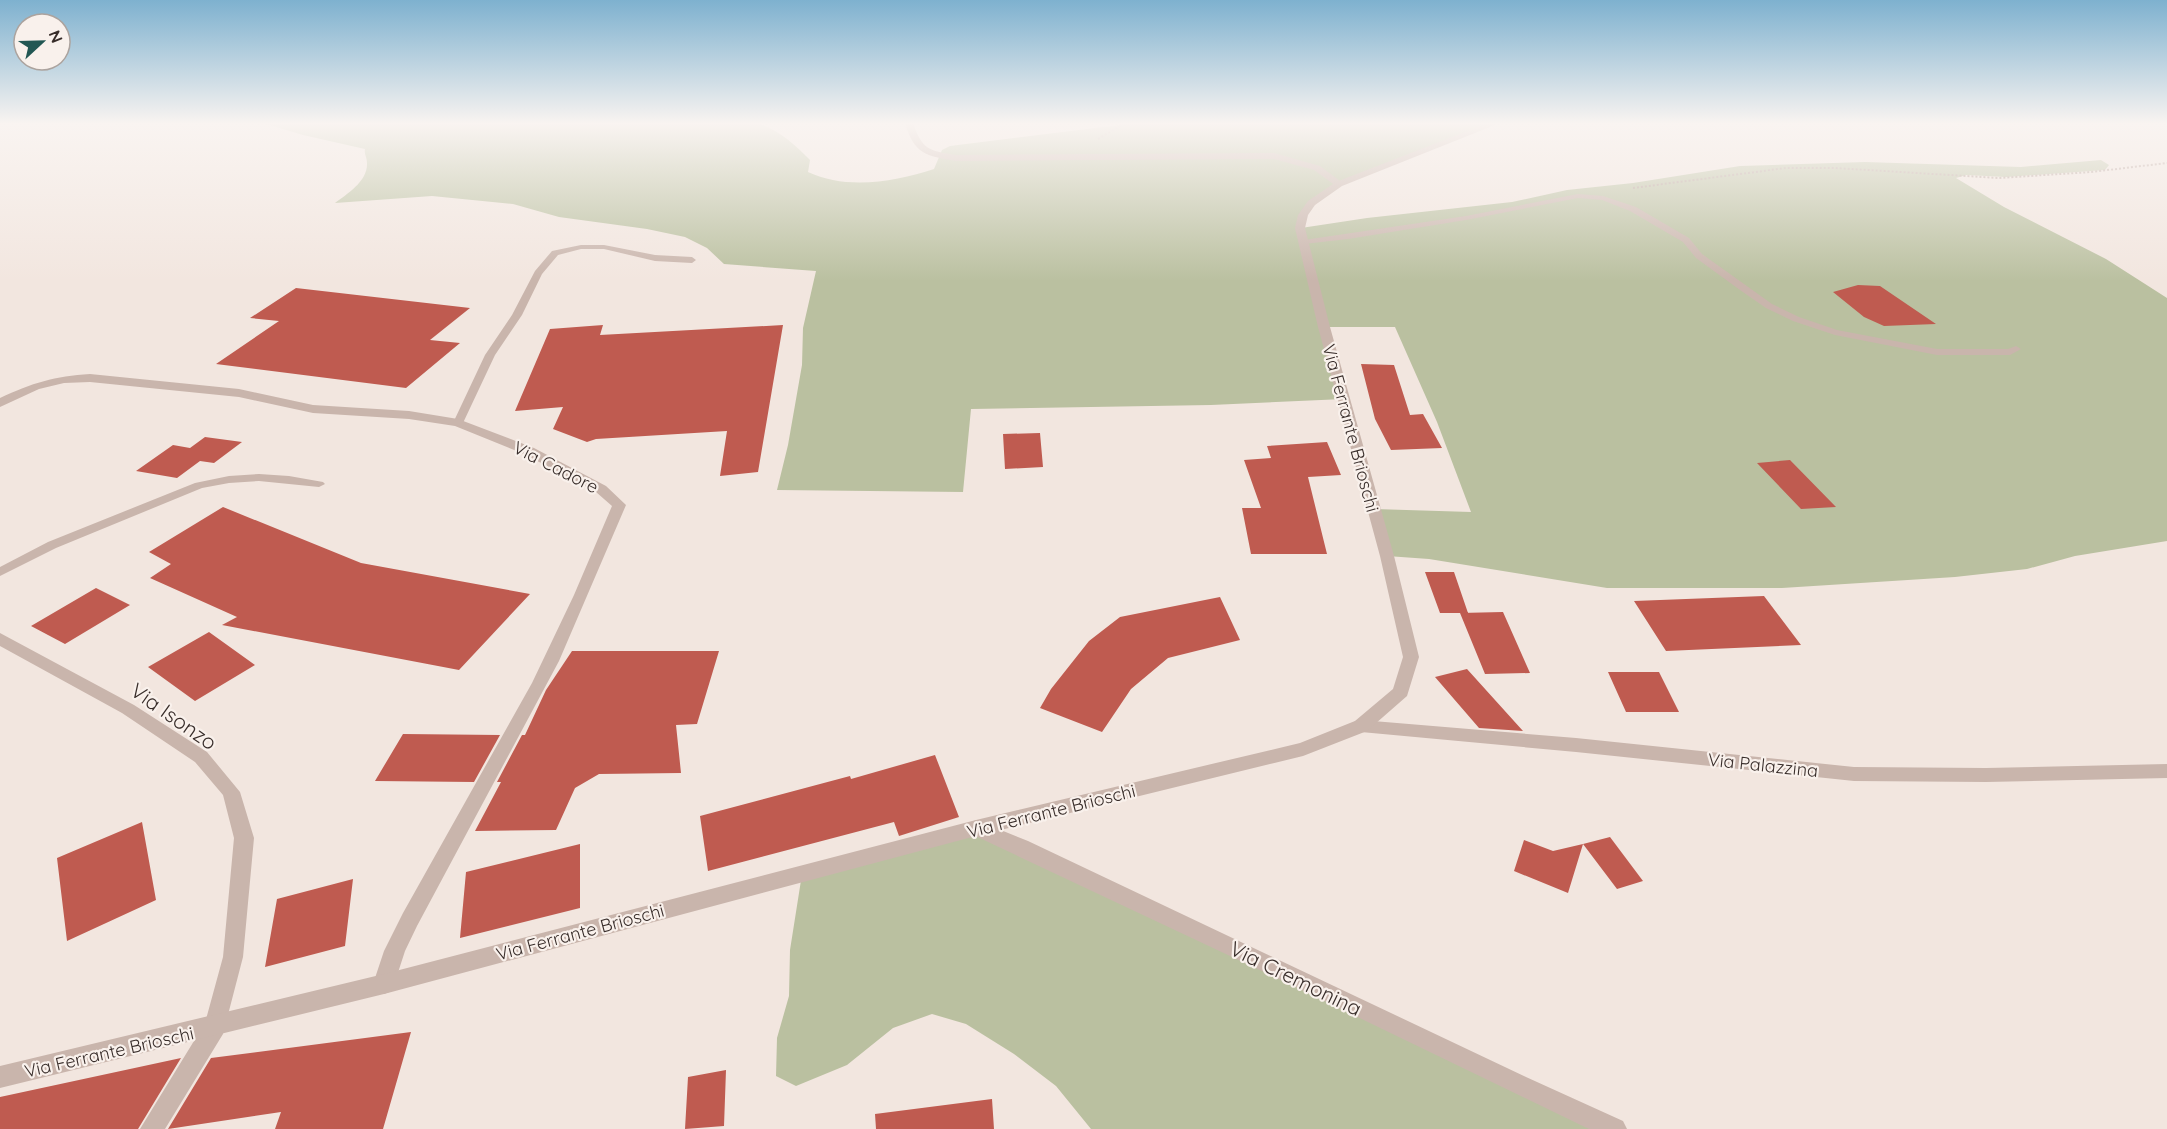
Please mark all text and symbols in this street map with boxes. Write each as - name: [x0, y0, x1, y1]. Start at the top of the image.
- north arrow: [12, 12, 72, 72]
- text: N: [44, 27, 67, 46]
- street label: Via Ferrante Brioschi: [1318, 341, 1384, 515]
- street label: Via Cadore: [509, 436, 603, 498]
- street label: Via Isonzo: [126, 677, 222, 755]
- street label: Via Palazzina: [1707, 748, 1819, 782]
- street label: Via Ferrante Brioschi: [964, 779, 1138, 843]
- street label: Via Ferrante Brioschi: [493, 899, 667, 965]
- street label: Via Cremonina: [1226, 935, 1366, 1021]
- street label: Via Ferrante Brioschi: [22, 1021, 196, 1083]

